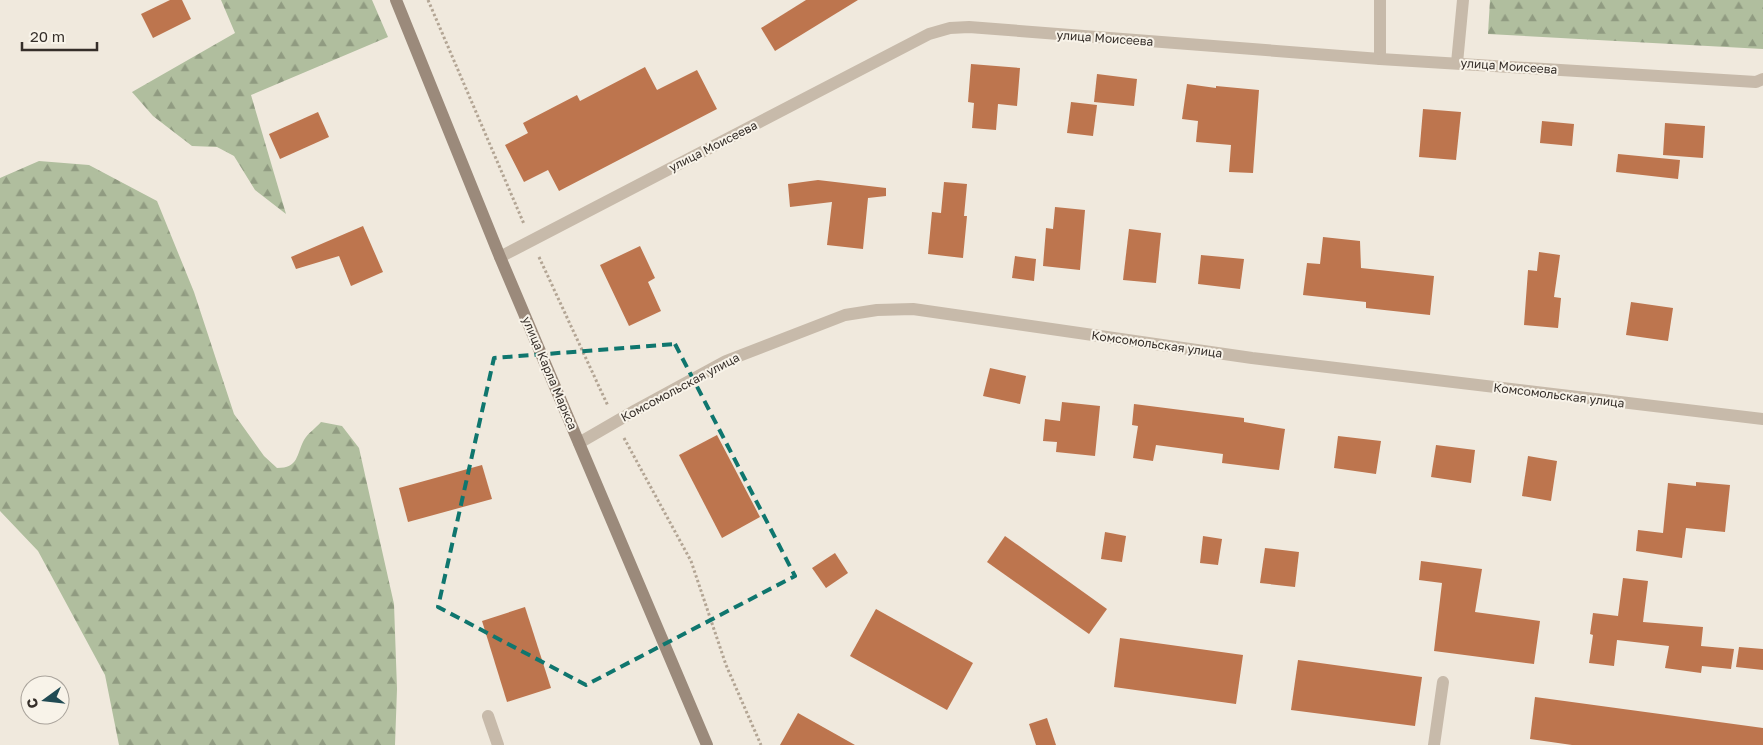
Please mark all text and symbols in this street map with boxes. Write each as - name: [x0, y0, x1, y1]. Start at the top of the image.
- scale bar: [22, 20, 98, 52]
- text: 20 m: [30, 27, 65, 45]
- street label: улица Моисеева: [1056, 27, 1154, 49]
- street label: улица Моисеева: [1460, 55, 1558, 77]
- street label: улица Моисеева: [666, 117, 760, 175]
- street label: улица Карла Маркса: [519, 314, 581, 432]
- street label: Комсомольская улица: [1091, 327, 1223, 361]
- street label: Комсомольская улица: [618, 349, 742, 425]
- street label: Комсомольская улица: [1493, 380, 1625, 410]
- north arrow: [20, 675, 70, 725]
- text: С: [22, 696, 41, 711]

